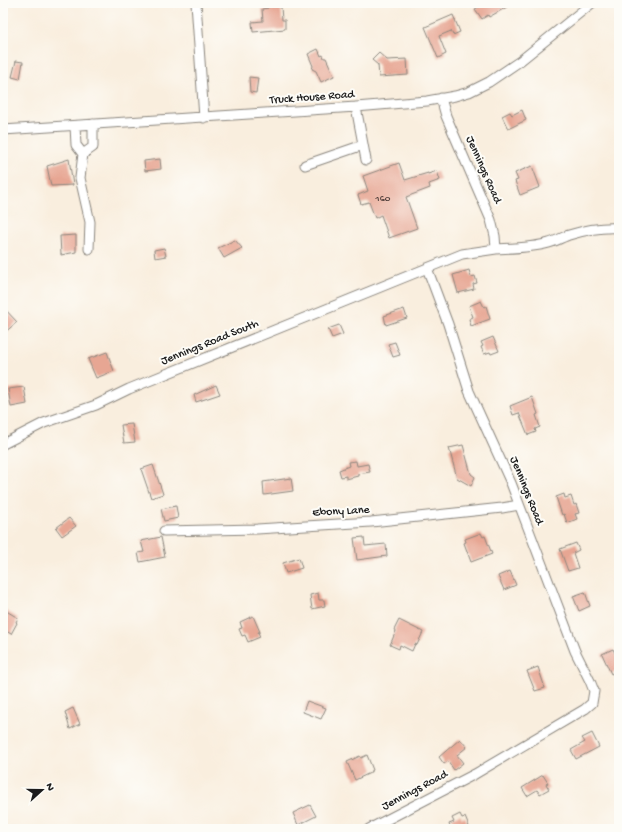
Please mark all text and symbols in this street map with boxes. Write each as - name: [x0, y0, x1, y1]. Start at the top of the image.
- street label: Truck House Road: [268, 88, 356, 108]
- street label: Jennings Road: [462, 134, 505, 207]
- house number: 160: [375, 193, 391, 205]
- street label: Jennings Road South: [159, 317, 261, 369]
- street label: Jennings Road: [506, 455, 546, 528]
- street label: Ebony Lane: [312, 503, 371, 520]
- street label: Jennings Road: [380, 767, 451, 814]
- north arrow: [22, 770, 62, 810]
- text: N: [43, 782, 56, 793]

